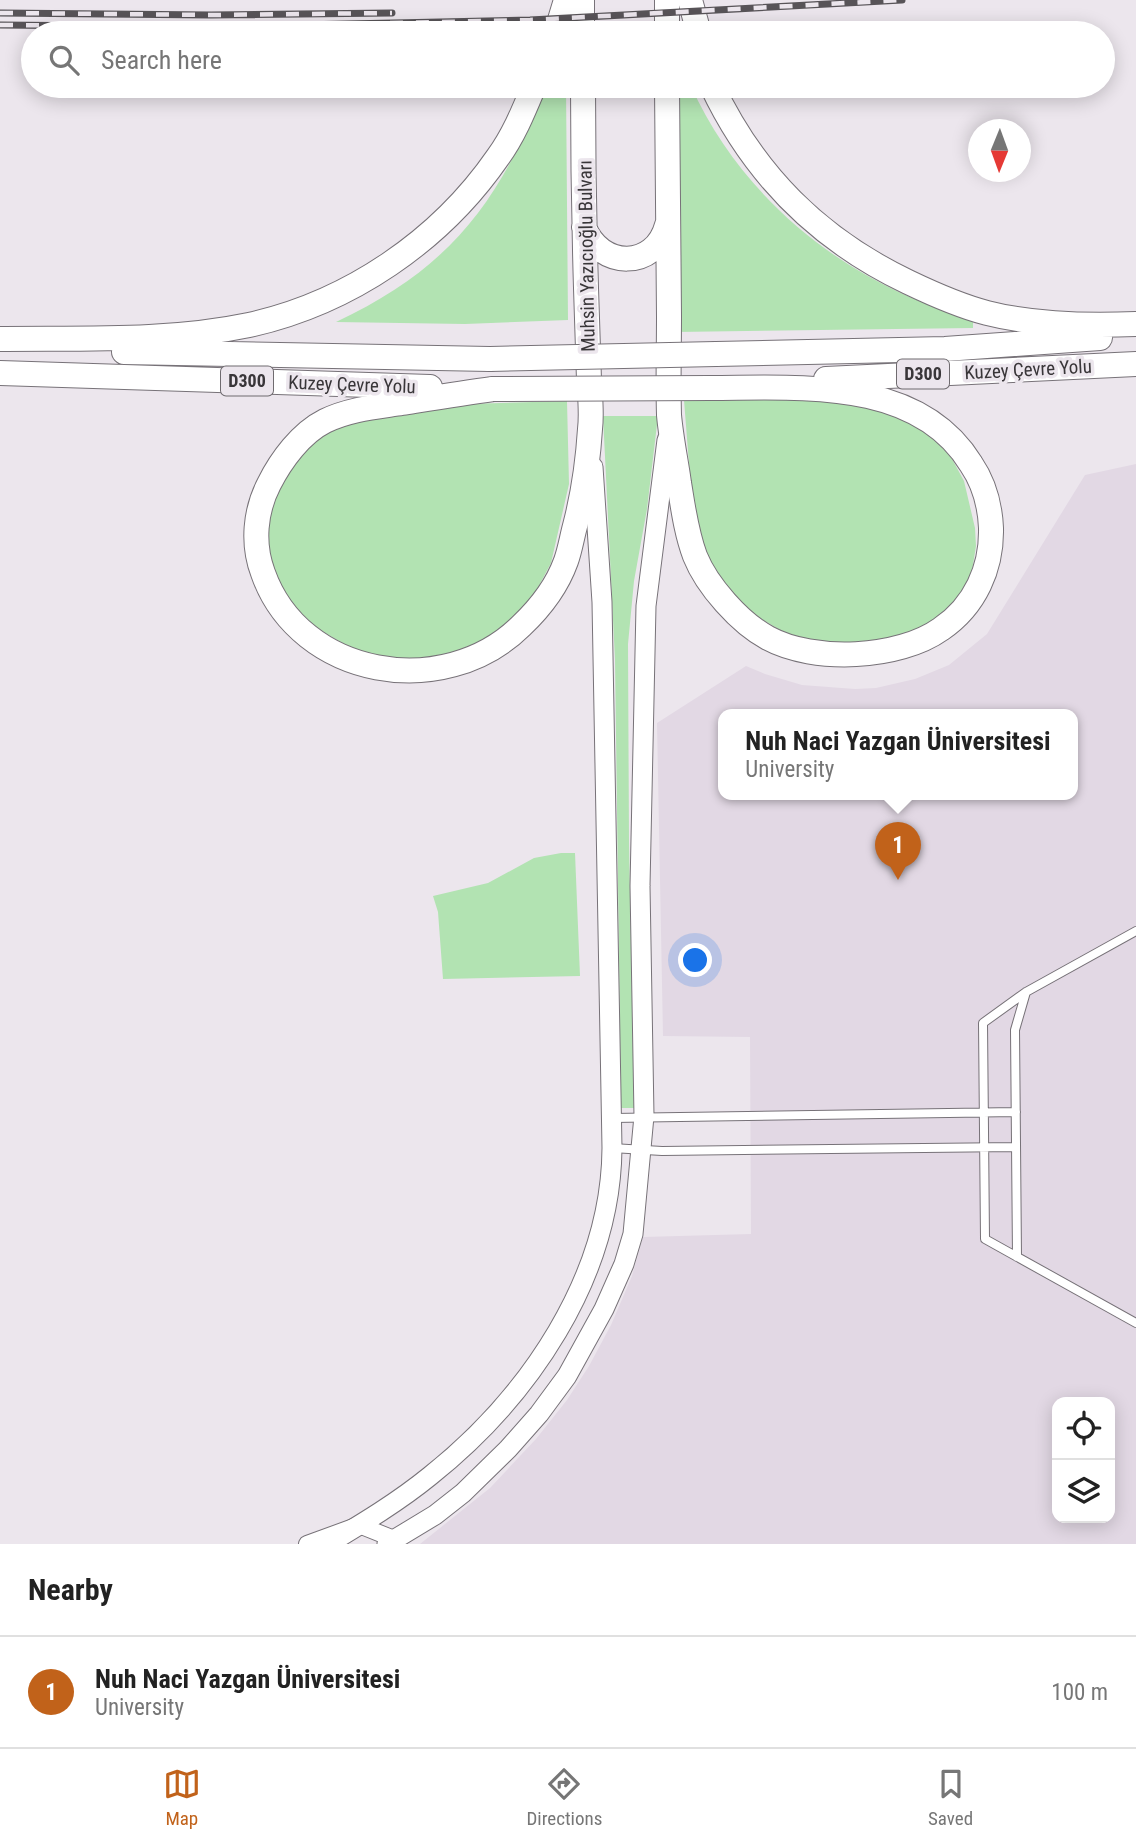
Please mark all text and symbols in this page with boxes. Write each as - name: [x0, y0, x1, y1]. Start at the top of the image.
- search box: [21, 21, 1115, 98]
- icon: search: [45, 41, 83, 79]
- text: Search here: [101, 45, 222, 75]
- north arrow: [968, 119, 1031, 182]
- street label: Muhsin Yazıcıoğlu Bulvarı: [573, 160, 600, 352]
- street label: Kuzey Çevre Yolu: [964, 355, 1092, 384]
- road number: D300: [897, 360, 949, 388]
- road number: D300: [221, 366, 273, 396]
- street label: Kuzey Çevre Yolu: [288, 371, 416, 398]
- popup: [718, 709, 1078, 800]
- text: Nuh Naci Yazgan Üniversitesi: [745, 726, 1051, 756]
- text: University: [745, 756, 834, 783]
- pin: 1: [875, 822, 921, 880]
- your location: [678, 943, 712, 977]
- map controls: [1052, 1397, 1115, 1523]
- button: locate: [1052, 1397, 1115, 1460]
- button: layers: [1052, 1460, 1115, 1523]
- text: Nearby: [28, 1572, 113, 1607]
- text: Nuh Naci Yazgan Üniversitesi: [95, 1664, 400, 1694]
- text: 1: [45, 1679, 57, 1706]
- text: 100 m: [1051, 1679, 1108, 1706]
- text: University: [95, 1694, 184, 1721]
- tab: Map: [163, 1765, 201, 1830]
- tab: Directions: [526, 1765, 602, 1830]
- tab: Saved: [928, 1765, 973, 1830]

